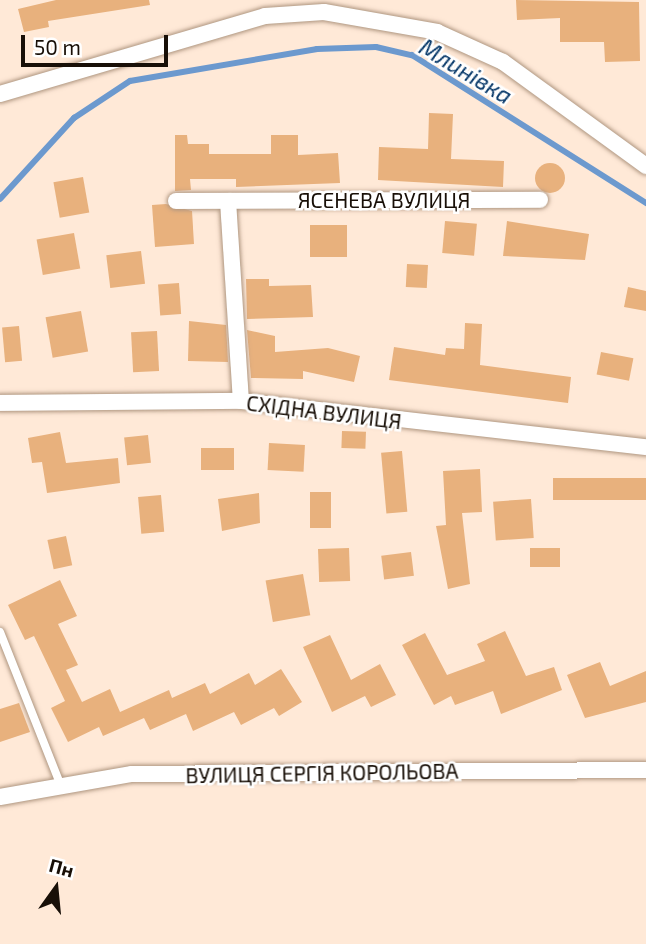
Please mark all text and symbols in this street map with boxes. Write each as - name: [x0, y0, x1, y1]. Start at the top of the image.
- scale bar: [24, 21, 172, 65]
- water label: Млинівка: [415, 33, 517, 109]
- text: 50 m: [34, 34, 81, 59]
- street label: ЯСЕНЕВА ВУЛИЦЯ: [298, 187, 470, 213]
- street label: СХІДНА ВУЛИЦЯ: [245, 390, 403, 434]
- street label: ВУЛИЦЯ СЕРГІЯ КОРОЛЬОВА: [185, 758, 459, 788]
- north arrow: [21, 853, 91, 923]
- text: Пн: [47, 853, 76, 882]

